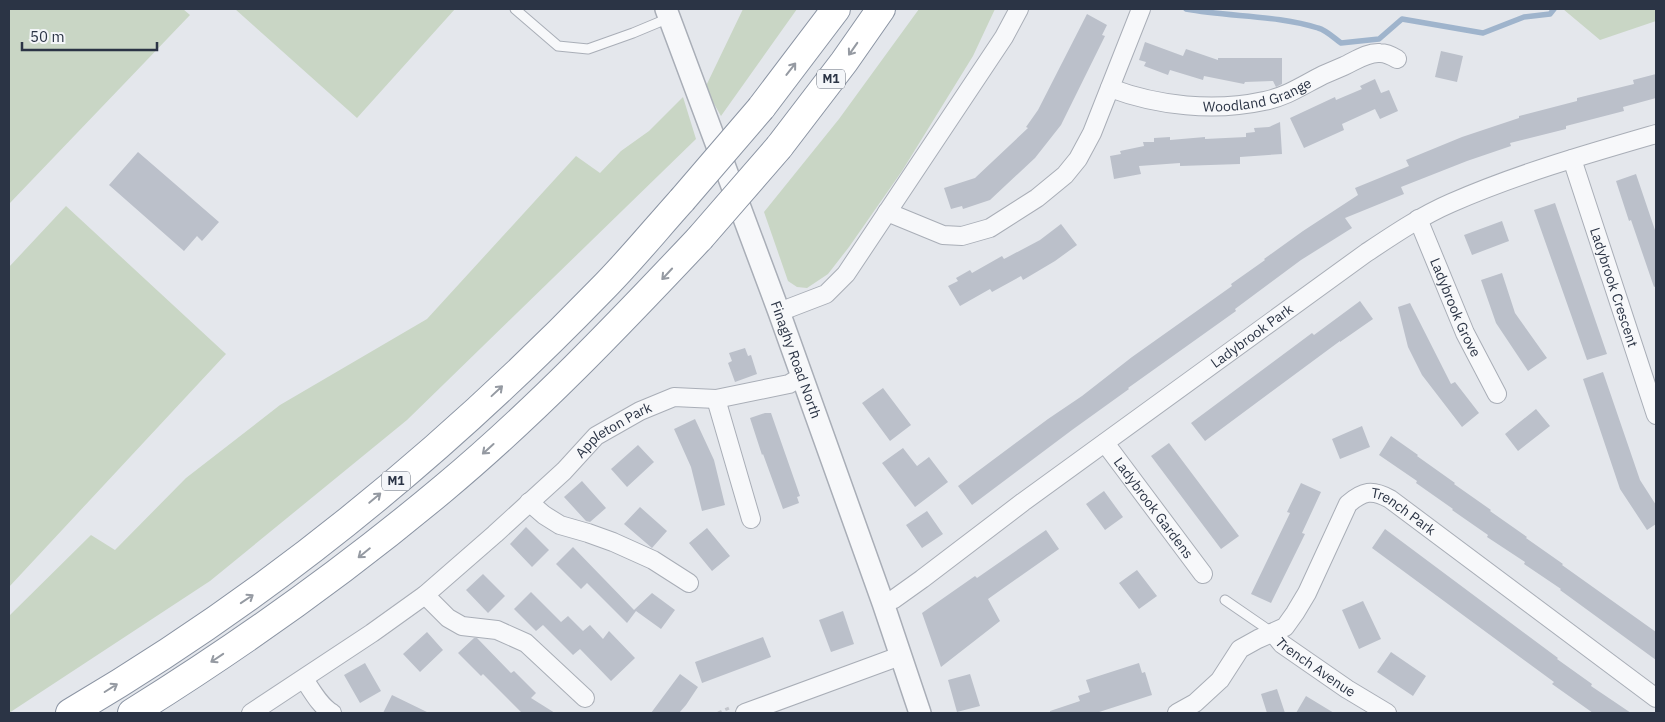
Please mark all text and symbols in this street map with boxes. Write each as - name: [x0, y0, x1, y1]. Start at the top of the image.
- scale bar: [22, 20, 158, 52]
- text: 50 m: [30, 27, 65, 46]
- one-way arrow: [848, 42, 858, 56]
- one-way arrow: [786, 63, 797, 76]
- road number: M1: [817, 70, 845, 88]
- street label: Woodland Grange: [1203, 74, 1315, 116]
- street label: Ladybrook Crescent: [1586, 225, 1642, 350]
- street label: Ladybrook Grove: [1426, 255, 1485, 360]
- one-way arrow: [661, 267, 673, 280]
- street label: Finaghy Road North: [767, 298, 825, 421]
- street label: Ladybrook Park: [1207, 300, 1297, 372]
- one-way arrow: [490, 385, 503, 397]
- street label: Appleton Park: [571, 398, 655, 462]
- one-way arrow: [482, 443, 495, 455]
- street label: Ladybrook Gardens: [1110, 454, 1197, 562]
- road number: M1: [382, 472, 410, 491]
- street label: Trench Park: [1370, 484, 1440, 539]
- one-way arrow: [368, 493, 381, 504]
- one-way arrow: [358, 548, 371, 559]
- one-way arrow: [240, 593, 254, 604]
- street label: Trench Avenue: [1271, 634, 1359, 701]
- one-way arrow: [211, 653, 225, 663]
- one-way arrow: [104, 682, 118, 692]

